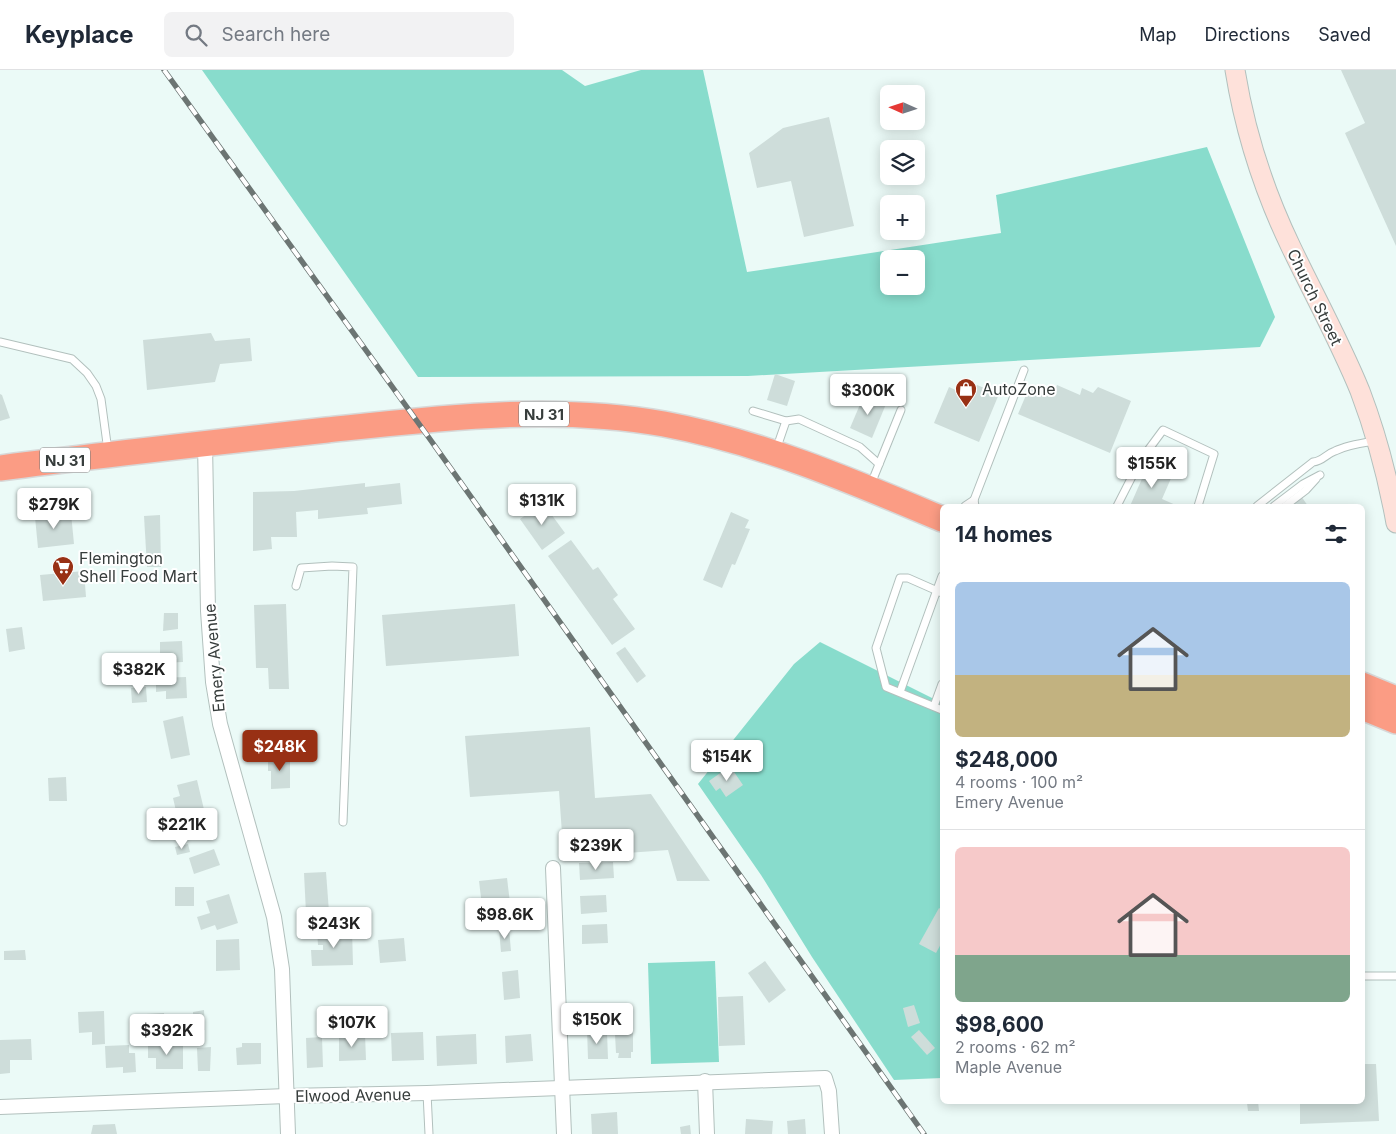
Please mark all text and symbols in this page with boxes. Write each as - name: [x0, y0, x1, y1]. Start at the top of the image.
- search box: [164, 12, 514, 57]
- text: Keyplace: [25, 20, 134, 49]
- icon: search: [182, 21, 210, 49]
- text: Search here: [222, 23, 330, 46]
- text: Map: [1139, 24, 1177, 45]
- text: Directions: [1205, 24, 1290, 45]
- text: Saved: [1318, 24, 1371, 45]
- north arrow: [880, 85, 925, 130]
- map controls: [880, 85, 925, 295]
- button: layers: [880, 140, 925, 185]
- button: +: [880, 195, 925, 240]
- street label: Church Street: [1283, 246, 1347, 348]
- button: −: [880, 250, 925, 295]
- pin: $300K: [833, 374, 903, 416]
- shop icon: AutoZone: [954, 377, 978, 408]
- place label: AutoZone: [982, 379, 1056, 399]
- text: $300K: [841, 380, 895, 400]
- road number: NJ 31: [519, 402, 569, 426]
- pin: $155K: [1117, 446, 1187, 489]
- road number: NJ 31: [40, 448, 90, 472]
- text: $155K: [1127, 453, 1177, 473]
- pin: $131K: [507, 484, 577, 526]
- pin: $279K: [19, 488, 89, 530]
- text: $131K: [519, 490, 565, 510]
- text: $279K: [28, 494, 80, 514]
- icon: filters: [1322, 520, 1350, 548]
- text: 14 homes: [955, 522, 1053, 547]
- place label: Flemington Shell Food Mart: [79, 548, 198, 586]
- supermarket icon: Flemington Shell Food Mart: [51, 555, 75, 586]
- street label: Emery Avenue: [199, 603, 229, 713]
- icon: home: [1108, 614, 1198, 704]
- pin: $382K: [104, 652, 174, 695]
- text: $382K: [113, 659, 165, 679]
- pin: $248K: [245, 730, 315, 772]
- text: $248K: [253, 736, 307, 756]
- pin: $154K: [692, 740, 762, 782]
- text: $154K: [702, 746, 752, 766]
- text: $248,000: [955, 747, 1058, 772]
- text: 4 rooms · 100 m²: [955, 772, 1083, 792]
- text: Emery Avenue: [955, 792, 1064, 812]
- pin: $221K: [147, 808, 217, 850]
- text: $221K: [157, 814, 207, 834]
- pin: $239K: [561, 828, 631, 871]
- text: $239K: [570, 835, 622, 855]
- icon: home: [1108, 880, 1198, 970]
- pin: $98.6K: [464, 898, 546, 940]
- text: $98.6K: [476, 904, 534, 924]
- pin: $243K: [299, 906, 369, 949]
- text: $243K: [308, 913, 360, 933]
- pin: $150K: [562, 1002, 632, 1045]
- pin: $107K: [317, 1006, 387, 1048]
- text: $150K: [572, 1009, 622, 1029]
- text: $107K: [328, 1012, 376, 1032]
- text: $98,600: [955, 1012, 1044, 1037]
- pin: $392K: [132, 1014, 202, 1056]
- text: $392K: [141, 1020, 193, 1040]
- text: 2 rooms · 62 m²: [955, 1037, 1076, 1057]
- text: Maple Avenue: [955, 1057, 1062, 1077]
- street label: Elwood Avenue: [295, 1084, 411, 1106]

